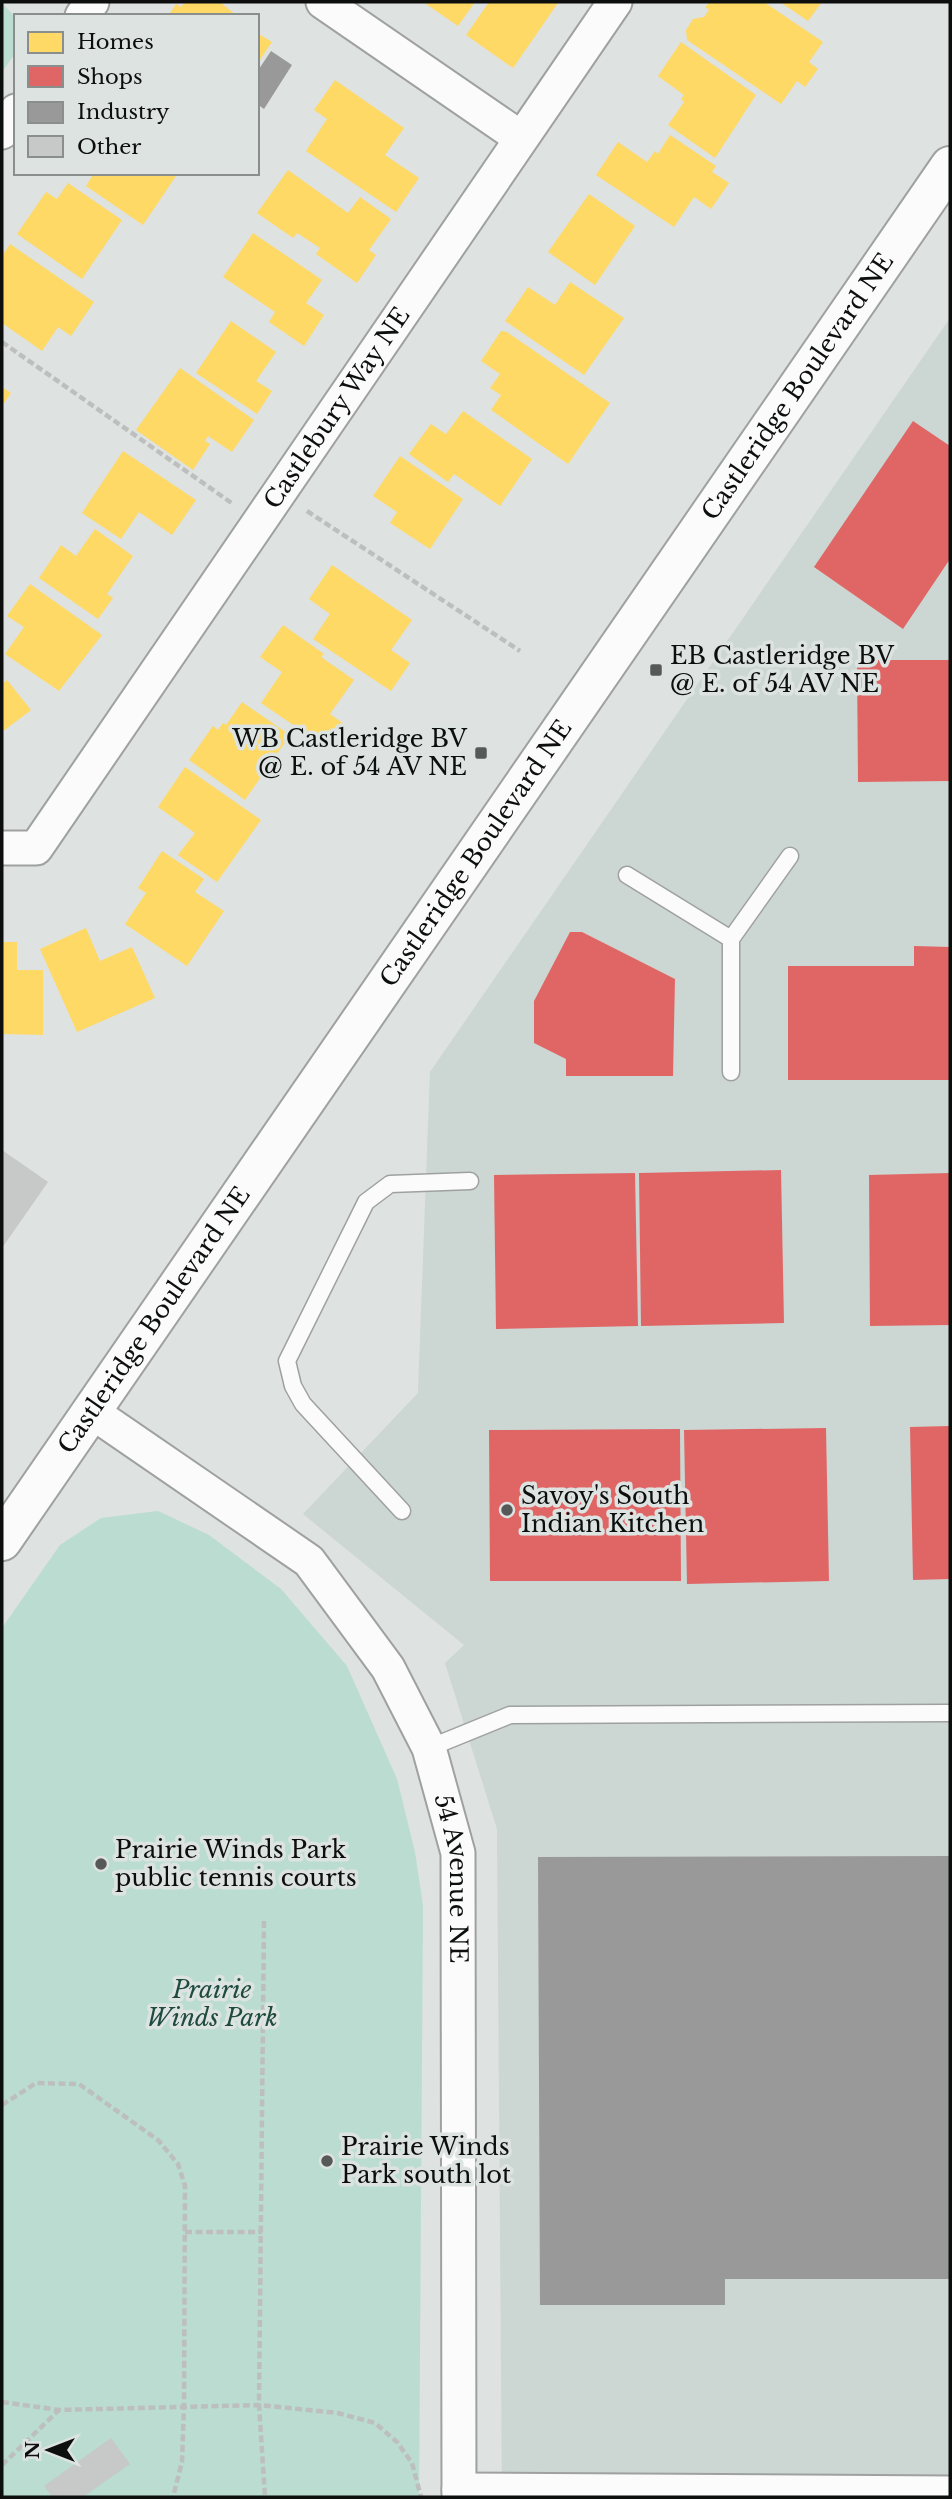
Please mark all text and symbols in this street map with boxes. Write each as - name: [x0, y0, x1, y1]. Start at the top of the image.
- legend: [14, 14, 259, 175]
- text: Homes: [77, 29, 154, 55]
- text: Shops: [77, 64, 143, 90]
- text: Industry: [77, 99, 170, 125]
- text: Other: [77, 134, 141, 160]
- street label: Castleridge Boulevard NE: [695, 248, 899, 525]
- street label: Castlebury Way NE: [258, 302, 416, 514]
- place label: EB Castleridge BV @ E. of 54 AV NE: [670, 641, 895, 698]
- marker: EB Castleridge BV @ E. of 54 AV NE: [648, 662, 664, 678]
- street label: Castleridge Boulevard NE: [374, 714, 578, 992]
- place label: WB Castleridge BV @ E. of 54 AV NE: [231, 724, 468, 781]
- marker: WB Castleridge BV @ E. of 54 AV NE: [473, 745, 489, 761]
- street label: Castleridge Boulevard NE: [52, 1181, 256, 1459]
- place label: Savoy's South Indian Kitchen: [521, 1481, 704, 1538]
- marker: Savoy's South Indian Kitchen: [499, 1502, 515, 1518]
- street label: 54 Avenue NE: [428, 1791, 474, 1964]
- place label: Prairie Winds Park public tennis courts: [115, 1835, 357, 1892]
- marker: Prairie Winds Park public tennis courts: [93, 1856, 109, 1872]
- park label: Prairie Winds Park: [146, 1975, 278, 2032]
- place label: Prairie Winds Park south lot: [341, 2132, 511, 2189]
- marker: Prairie Winds Park south lot: [319, 2153, 335, 2169]
- north arrow: [14, 2415, 84, 2485]
- text: N: [21, 2441, 44, 2459]

